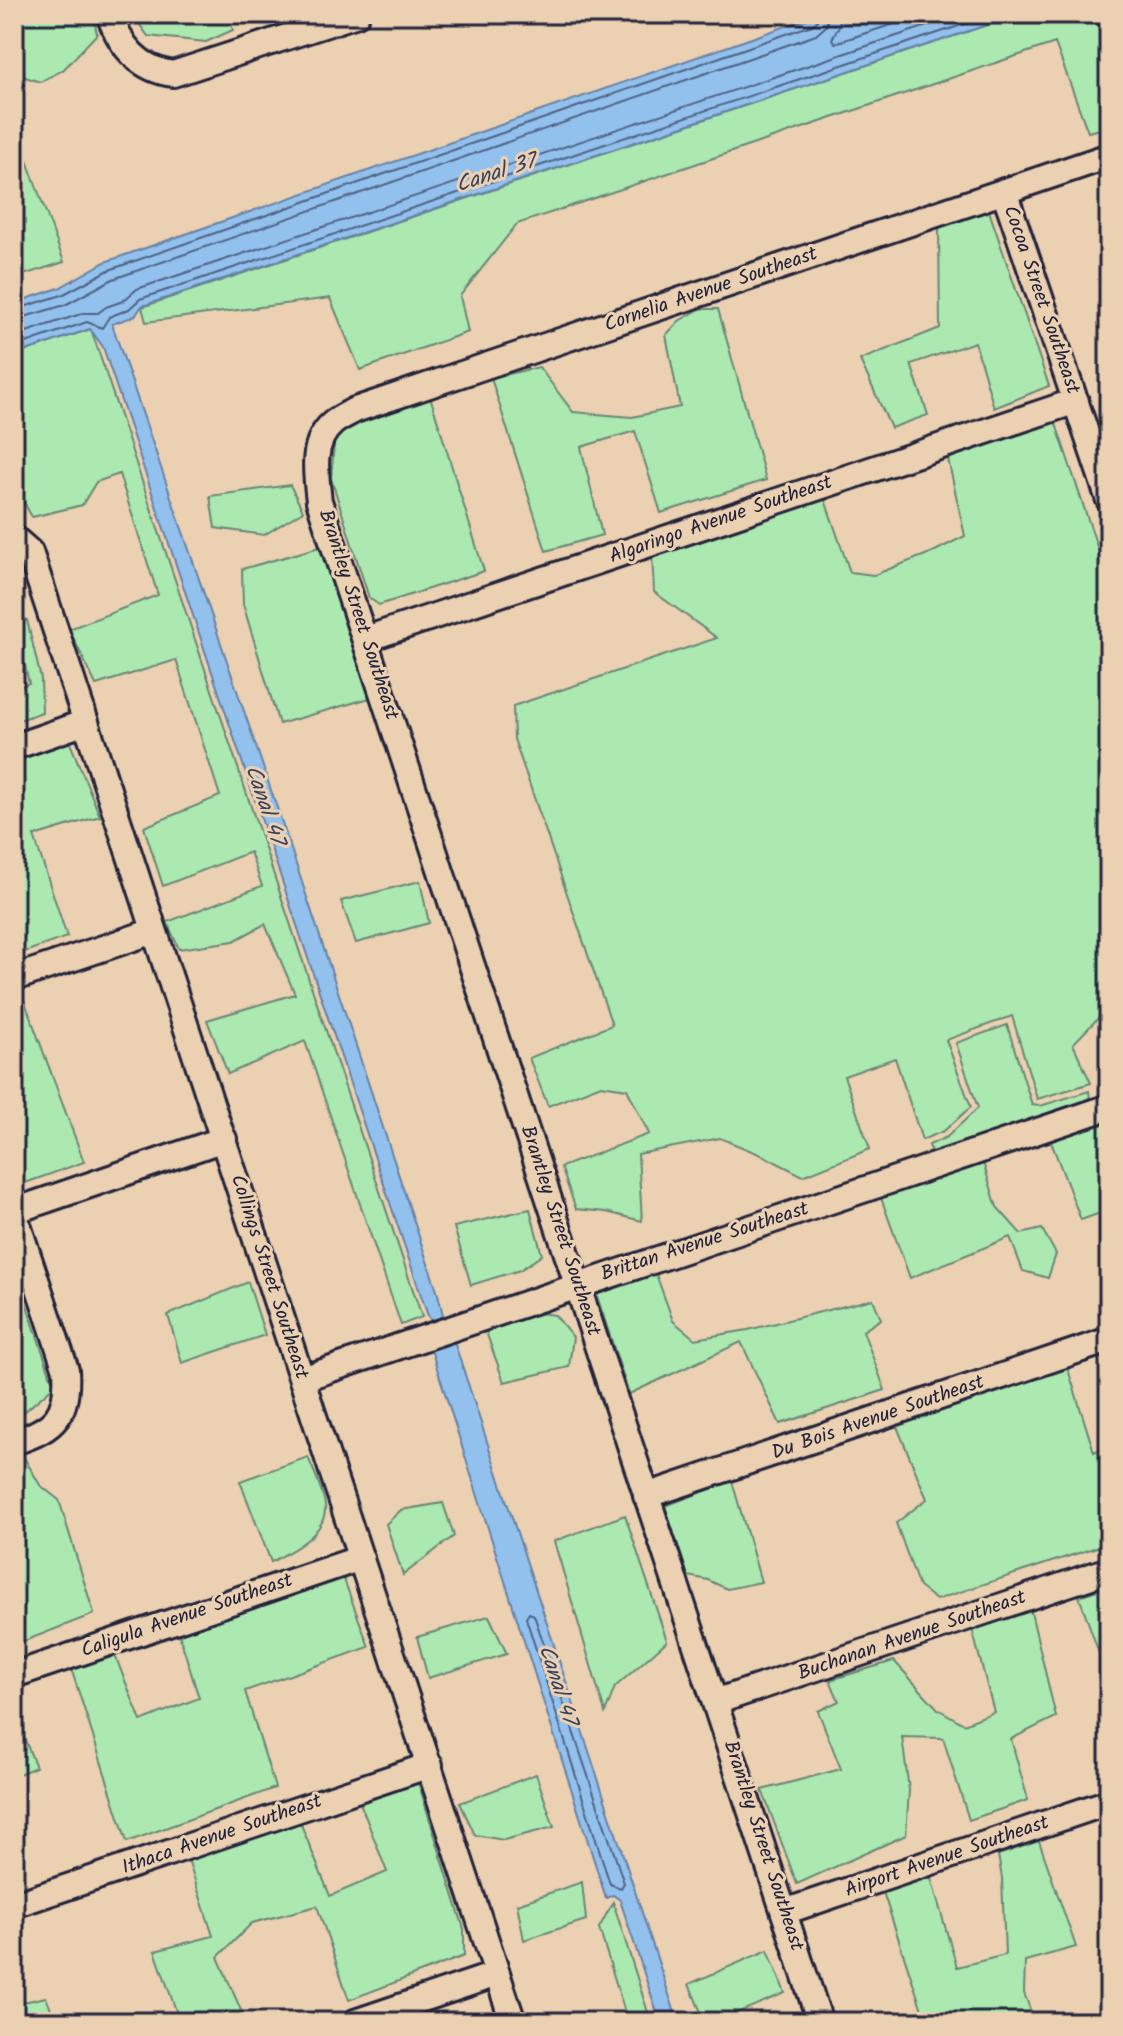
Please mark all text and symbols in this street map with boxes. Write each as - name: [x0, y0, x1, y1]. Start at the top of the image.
- water label: Canal 37: [451, 143, 545, 203]
- street label: Cocoa Street Southeast: [994, 201, 1088, 399]
- street label: Cornelia Avenue Southeast: [600, 238, 822, 342]
- street label: Algaringo Avenue Southeast: [605, 467, 837, 573]
- street label: Brantley Street Southeast: [309, 506, 407, 725]
- water label: Canal 47: [234, 761, 295, 854]
- street label: Brantley Street Southeast: [511, 1122, 609, 1341]
- street label: Collings Street Southeast: [221, 1171, 317, 1384]
- street label: Brittan Avenue Southeast: [597, 1193, 813, 1291]
- street label: Du Bois Avenue Southeast: [767, 1366, 989, 1469]
- street label: Caligula Avenue Southeast: [77, 1565, 297, 1667]
- street label: Buchanan Avenue Southeast: [794, 1582, 1031, 1690]
- water label: Canal 47: [528, 1641, 588, 1734]
- street label: Brantley Street Southeast: [714, 1737, 812, 1956]
- street label: Ithaca Avenue Southeast: [118, 1786, 327, 1884]
- street label: Airport Avenue Southeast: [841, 1807, 1054, 1907]

